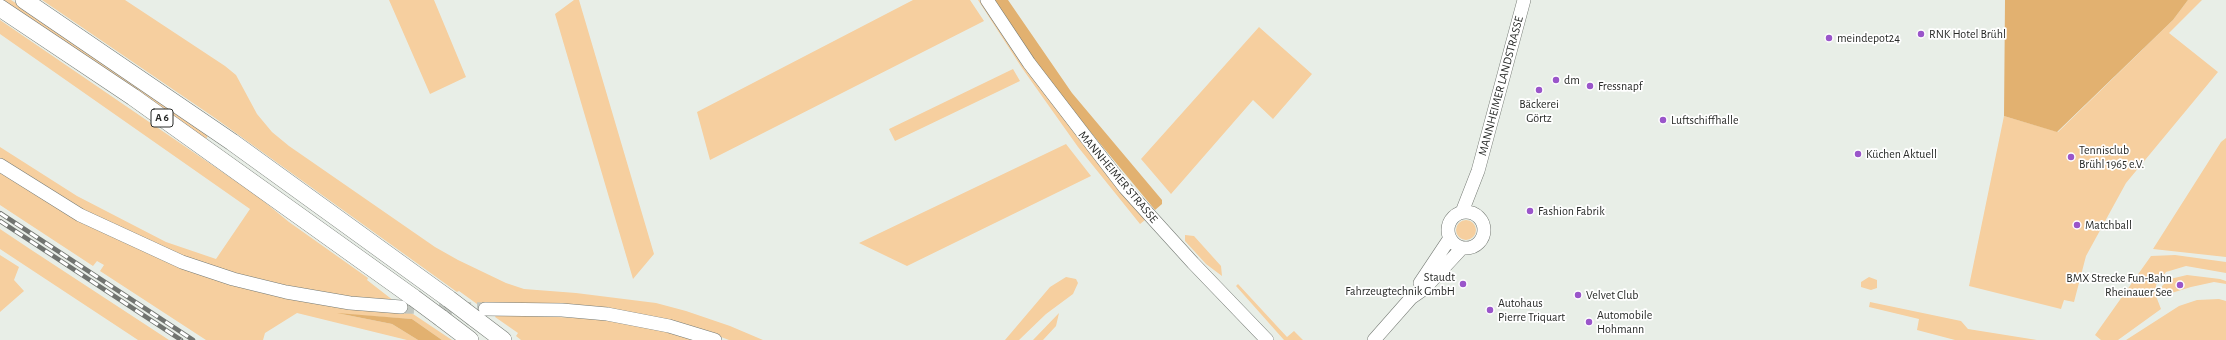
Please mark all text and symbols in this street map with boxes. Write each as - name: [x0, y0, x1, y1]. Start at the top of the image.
- street label: MANNHEIMER LANDSTRASSE: [1475, 15, 1527, 157]
- place label: RNK Hotel Brühl: [1929, 27, 2006, 41]
- marker: RNK Hotel Brühl: [1916, 29, 1926, 39]
- place label: meindepot24: [1837, 31, 1900, 45]
- marker: meindepot24: [1824, 33, 1834, 43]
- place label: dm: [1564, 73, 1580, 87]
- marker: dm: [1551, 75, 1561, 85]
- place label: Fressnapf: [1598, 79, 1642, 93]
- marker: Fressnapf: [1585, 81, 1595, 91]
- marker: Bäckerei Görtz: [1534, 85, 1544, 95]
- place label: Bäckerei Görtz: [1519, 97, 1559, 125]
- road number: A 6: [151, 109, 173, 127]
- place label: Luftschiffhalle: [1671, 113, 1738, 127]
- marker: Luftschiffhalle: [1658, 115, 1668, 125]
- street label: MANNHEIMER STRASSE: [1075, 128, 1161, 226]
- place label: Tennisclub Brühl 1965 e.V.: [2079, 143, 2144, 171]
- place label: Küchen Aktuell: [1866, 147, 1937, 161]
- marker: Küchen Aktuell: [1853, 149, 1863, 159]
- marker: Tennisclub Brühl 1965 e.V.: [2066, 152, 2076, 162]
- place label: Fashion Fabrik: [1538, 204, 1605, 218]
- marker: Fashion Fabrik: [1525, 206, 1535, 216]
- place label: Matchball: [2085, 218, 2132, 232]
- marker: Matchball: [2072, 220, 2082, 230]
- place label: Staudt Fahrzeugtechnik GmbH: [1345, 270, 1455, 298]
- place label: BMX Strecke Fun-Bahn Rheinauer See: [2066, 271, 2172, 299]
- marker: Staudt Fahrzeugtechnik GmbH: [1458, 279, 1468, 289]
- marker: BMX Strecke Fun-Bahn Rheinauer See: [2175, 280, 2185, 290]
- place label: Velvet Club: [1586, 288, 1638, 302]
- marker: Velvet Club: [1573, 290, 1583, 300]
- place label: Autohaus Pierre Triquart: [1498, 296, 1565, 324]
- marker: Autohaus Pierre Triquart: [1485, 305, 1495, 315]
- place label: Automobile Hohmann: [1597, 308, 1652, 336]
- marker: Automobile Hohmann: [1584, 317, 1594, 327]

